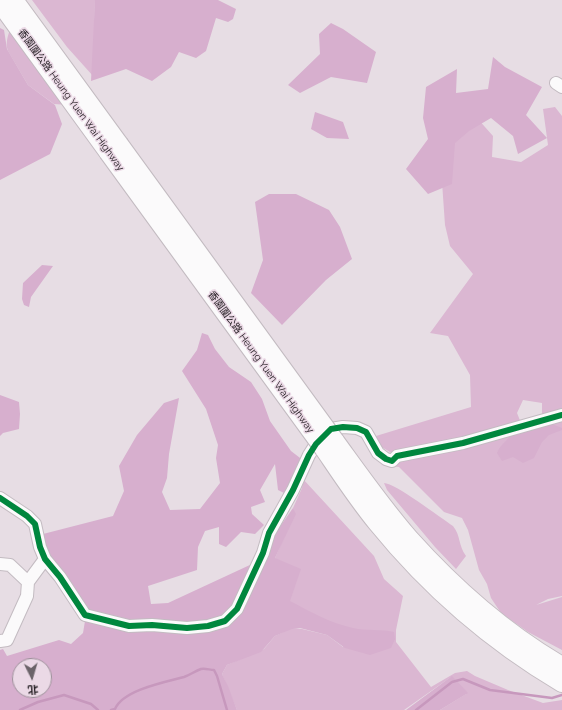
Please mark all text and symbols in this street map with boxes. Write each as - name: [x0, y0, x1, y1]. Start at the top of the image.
- street label: 香園圍公路 Heung Yuen Wai Highway: [15, 27, 127, 173]
- street label: 香園圍公路 Heung Yuen Wai Highway: [205, 289, 317, 435]
- north arrow: [12, 658, 52, 698]
- text: 北: [27, 683, 39, 696]

